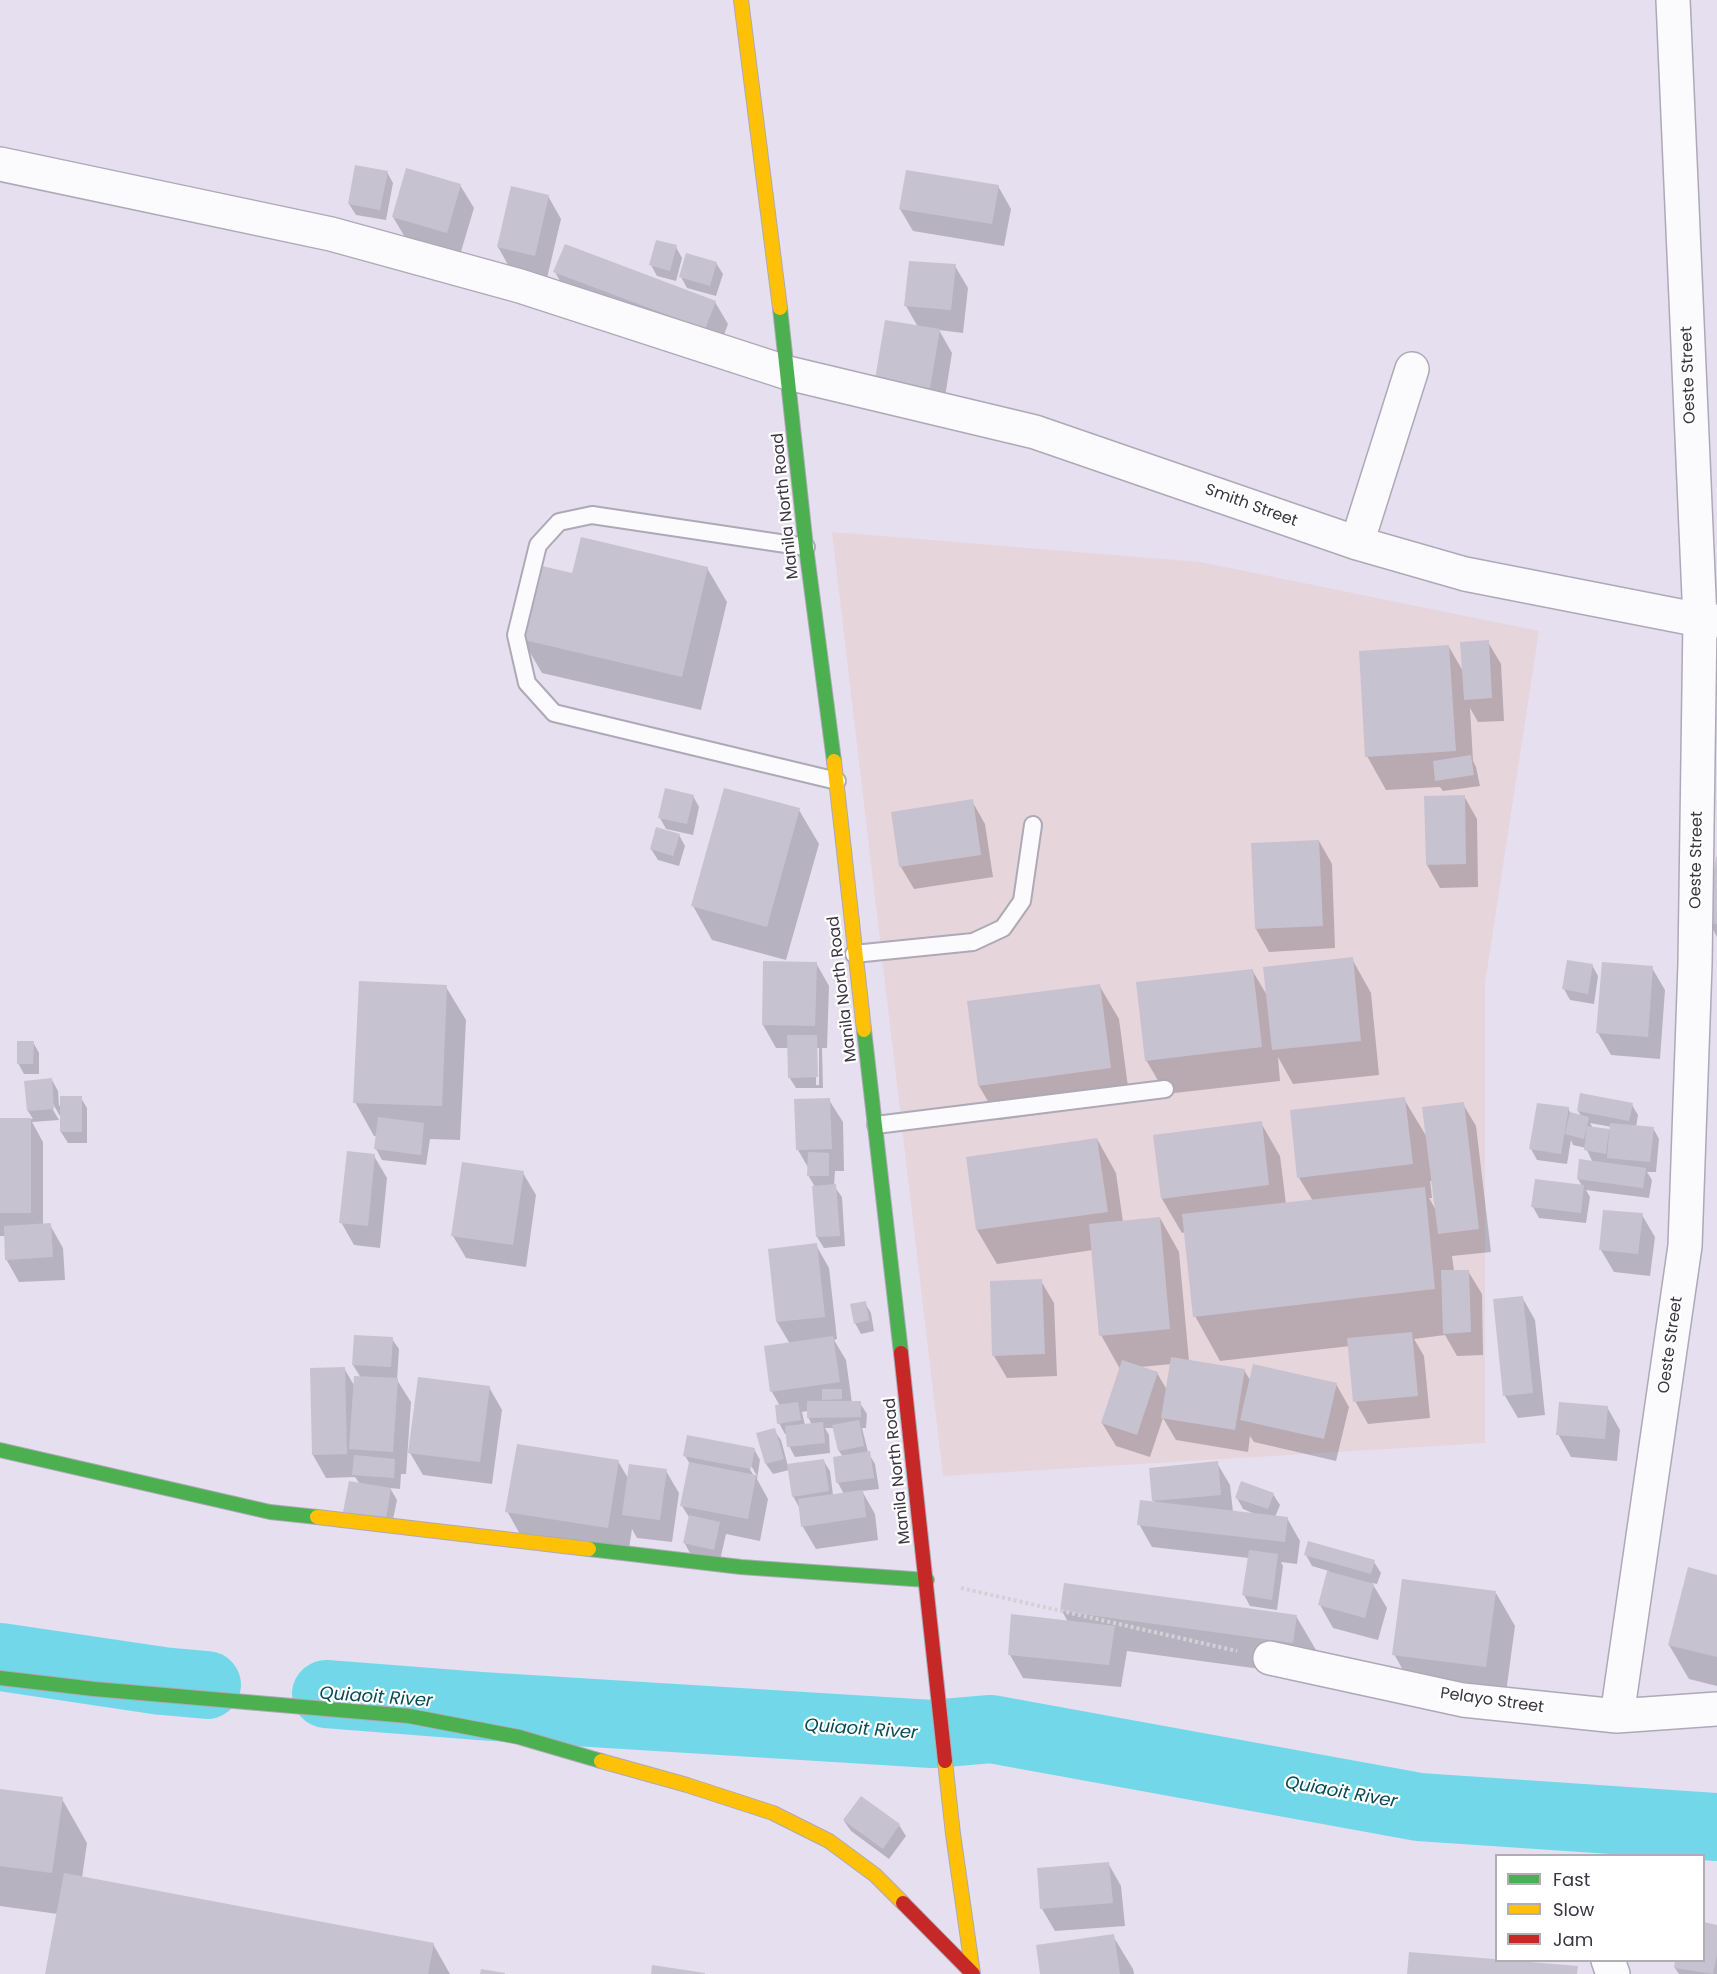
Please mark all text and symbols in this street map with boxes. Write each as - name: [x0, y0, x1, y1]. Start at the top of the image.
- street label: Oeste Street: [1678, 326, 1700, 424]
- street label: Manila North Road: [769, 432, 803, 580]
- street label: Smith Street: [1202, 480, 1300, 532]
- street label: Oeste Street: [1687, 811, 1707, 909]
- street label: Manila North Road: [825, 915, 861, 1063]
- street label: Oeste Street: [1655, 1295, 1687, 1395]
- street label: Manila North Road: [881, 1397, 915, 1545]
- water label: Quiaoit River: [319, 1683, 433, 1713]
- street label: Pelayo Street: [1439, 1684, 1545, 1718]
- water label: Quiaoit River: [804, 1715, 918, 1745]
- water label: Quiaoit River: [1283, 1773, 1399, 1813]
- legend: [1495, 1854, 1705, 1962]
- text: Fast: [1553, 1867, 1590, 1892]
- text: Slow: [1553, 1897, 1594, 1922]
- text: Jam: [1553, 1927, 1593, 1952]

